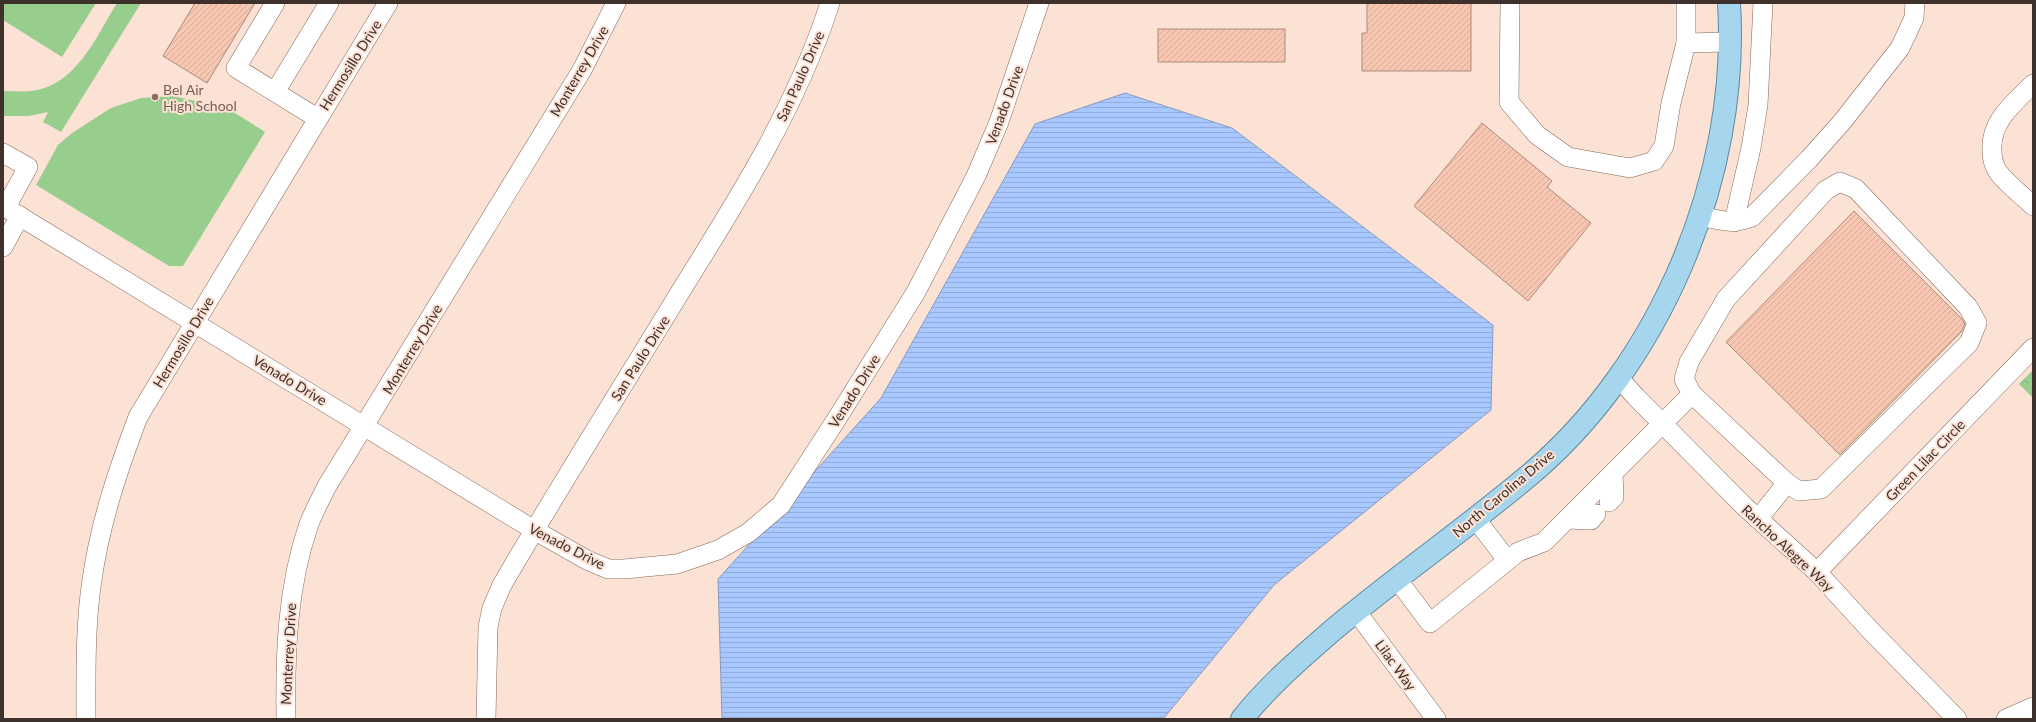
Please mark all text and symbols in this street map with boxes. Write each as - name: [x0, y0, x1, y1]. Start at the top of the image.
- street label: Hermosillo Drive: [315, 17, 385, 113]
- street label: Monterrey Drive: [546, 23, 612, 119]
- street label: San Paulo Drive: [773, 28, 827, 124]
- street label: Venado Drive: [982, 63, 1026, 147]
- place label: Bel Air High School: [163, 81, 237, 114]
- marker: Bel Air High School: [150, 92, 160, 102]
- street label: Hermosillo Drive: [149, 293, 217, 391]
- street label: Monterrey Drive: [379, 301, 445, 397]
- street label: San Paulo Drive: [607, 312, 673, 404]
- street label: Venado Drive: [250, 351, 330, 409]
- street label: Venado Drive: [825, 351, 883, 431]
- street label: Green Lilac Circle: [1882, 416, 1968, 504]
- street label: North Carolina Drive: [1449, 446, 1557, 540]
- street label: Rancho Alegre Way: [1738, 501, 1838, 596]
- street label: Venado Drive: [526, 520, 608, 572]
- street label: Monterrey Drive: [277, 603, 299, 705]
- street label: Lilac Way: [1372, 636, 1421, 694]

